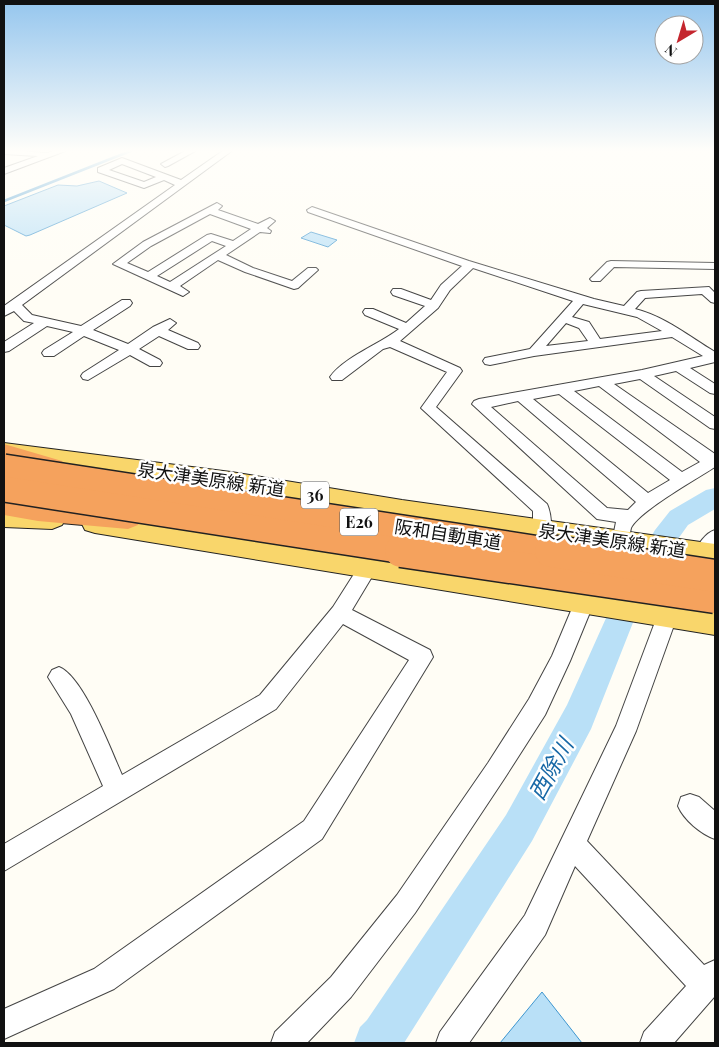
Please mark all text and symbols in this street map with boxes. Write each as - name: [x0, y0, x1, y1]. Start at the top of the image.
- north arrow: [654, 15, 704, 65]
- text: N: [661, 40, 681, 61]
- street label: 泉大津美原線 新道: [136, 457, 286, 501]
- road number: 36: [301, 482, 329, 508]
- road number: E26: [340, 508, 378, 536]
- street label: 阪和自動車道: [393, 514, 503, 554]
- street label: 泉大津美原線 新道: [537, 518, 687, 562]
- water label: 西除川: [521, 731, 580, 805]

